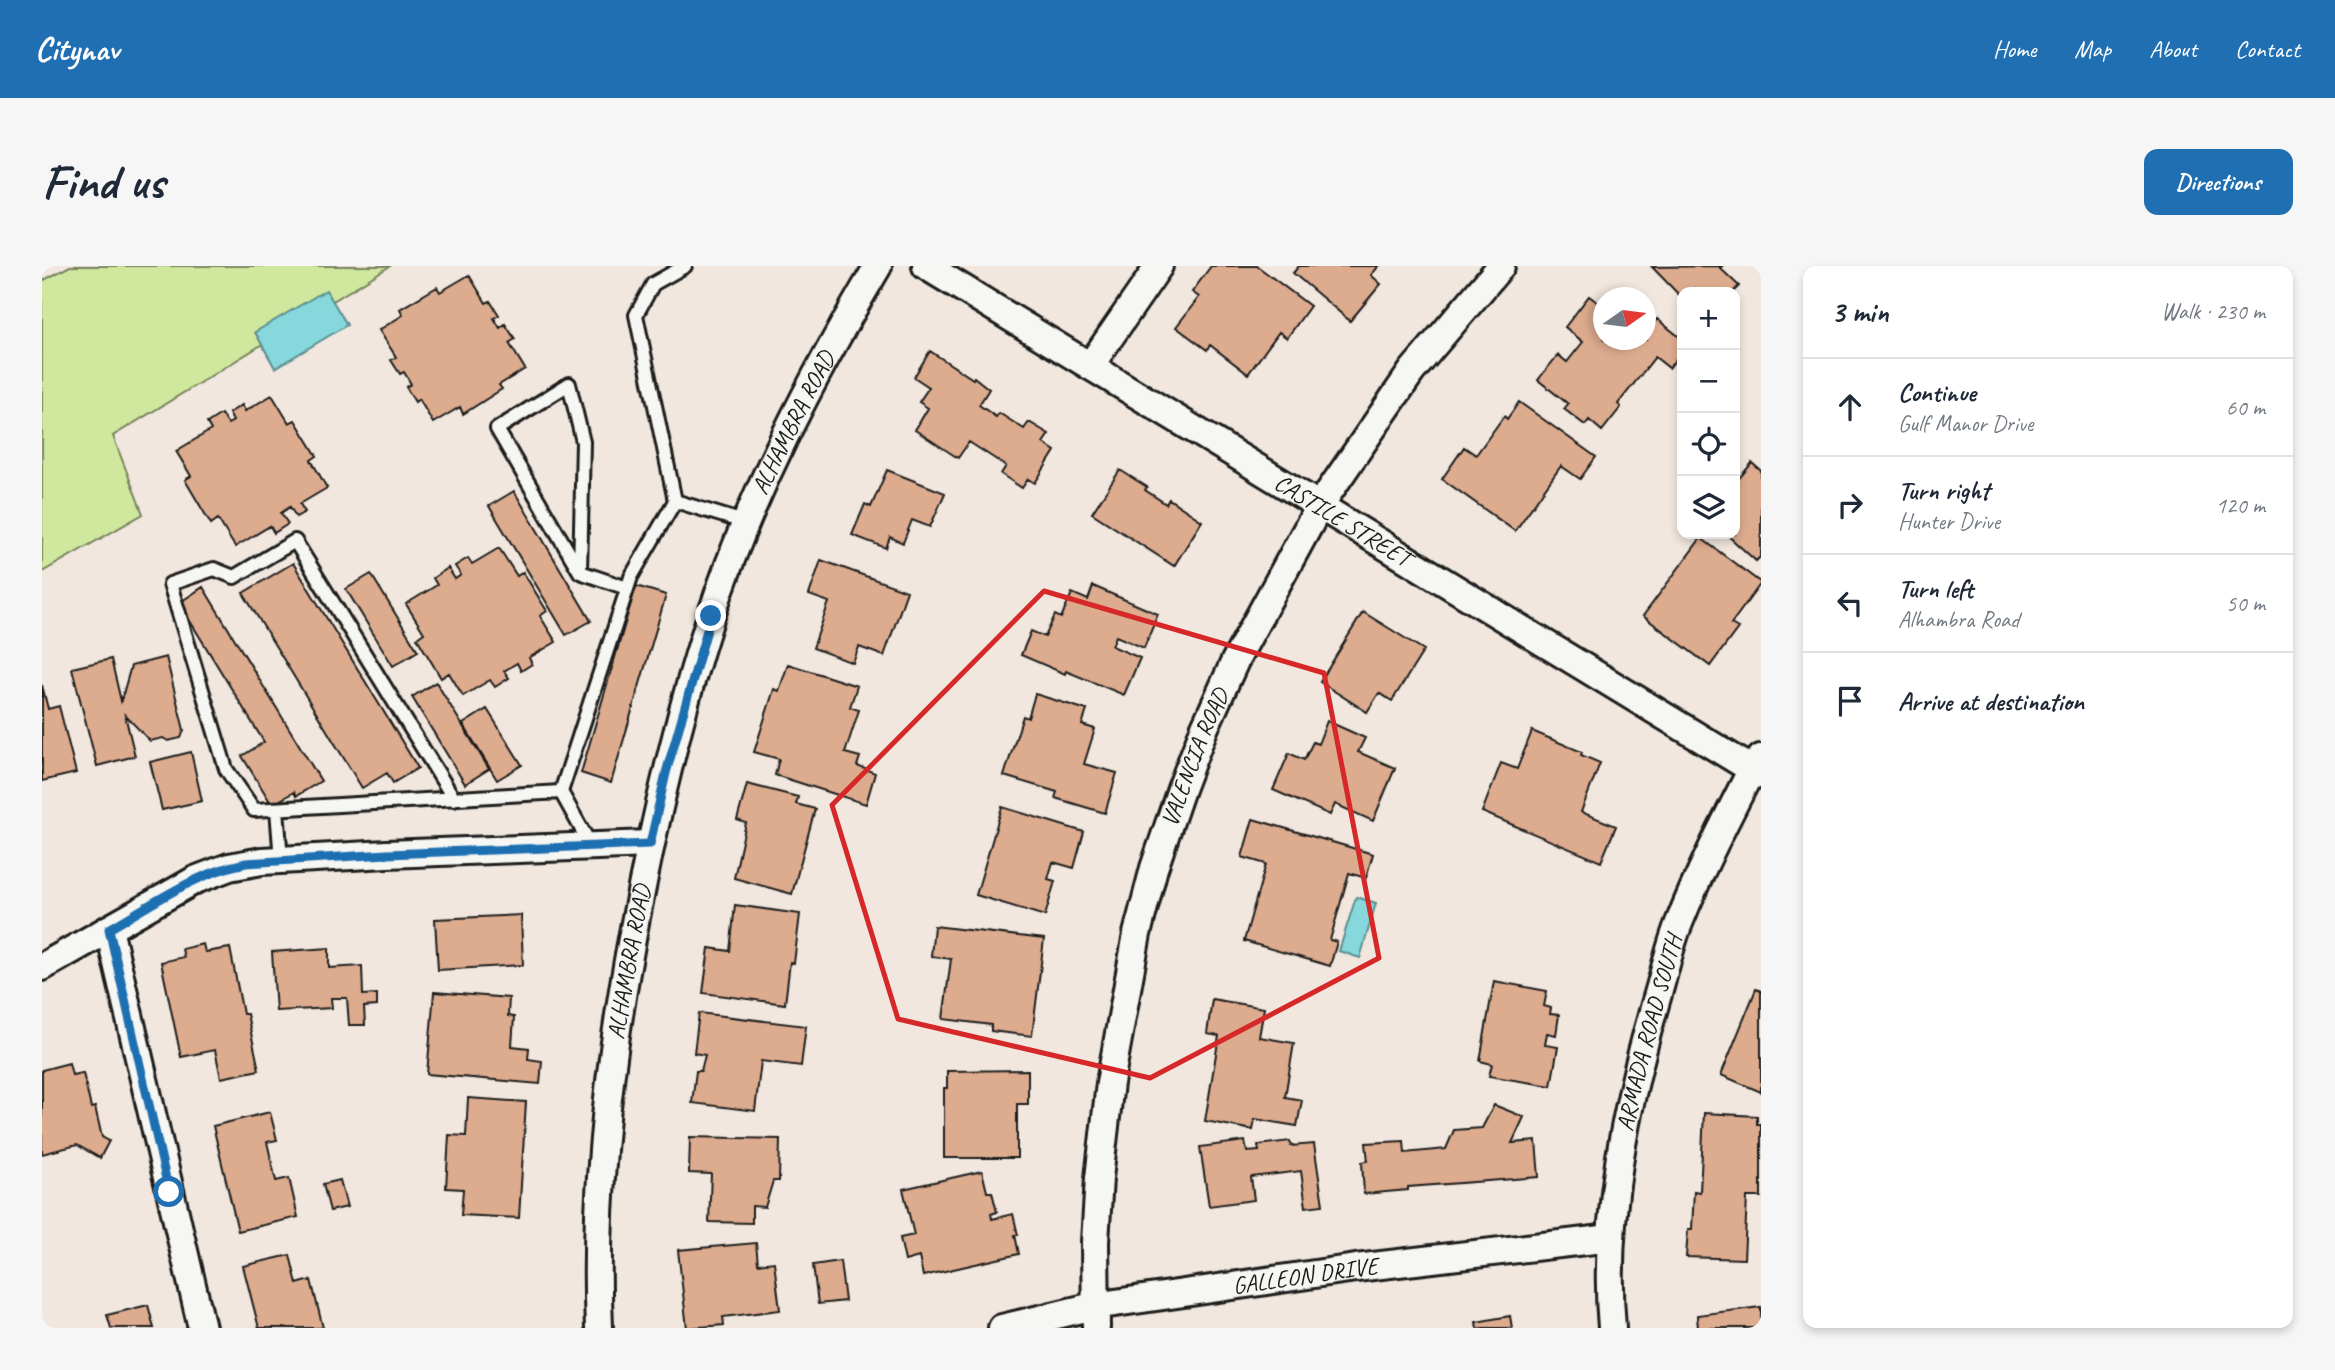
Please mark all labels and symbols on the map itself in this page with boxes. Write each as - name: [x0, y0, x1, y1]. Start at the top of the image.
- north arrow: [1593, 287, 1656, 350]
- street label: ALHAMBRA ROAD: [745, 344, 842, 499]
- street label: CASTILE STREET: [1269, 467, 1421, 576]
- route end: [695, 600, 726, 631]
- street label: VALENCIA ROAD: [1154, 682, 1236, 830]
- street label: ALHAMBRA ROAD: [601, 880, 657, 1041]
- street label: ARMADA ROAD SOUTH: [1610, 928, 1690, 1134]
- route start: [153, 1176, 184, 1207]
- street label: GALLEON DRIVE: [1231, 1250, 1382, 1301]

